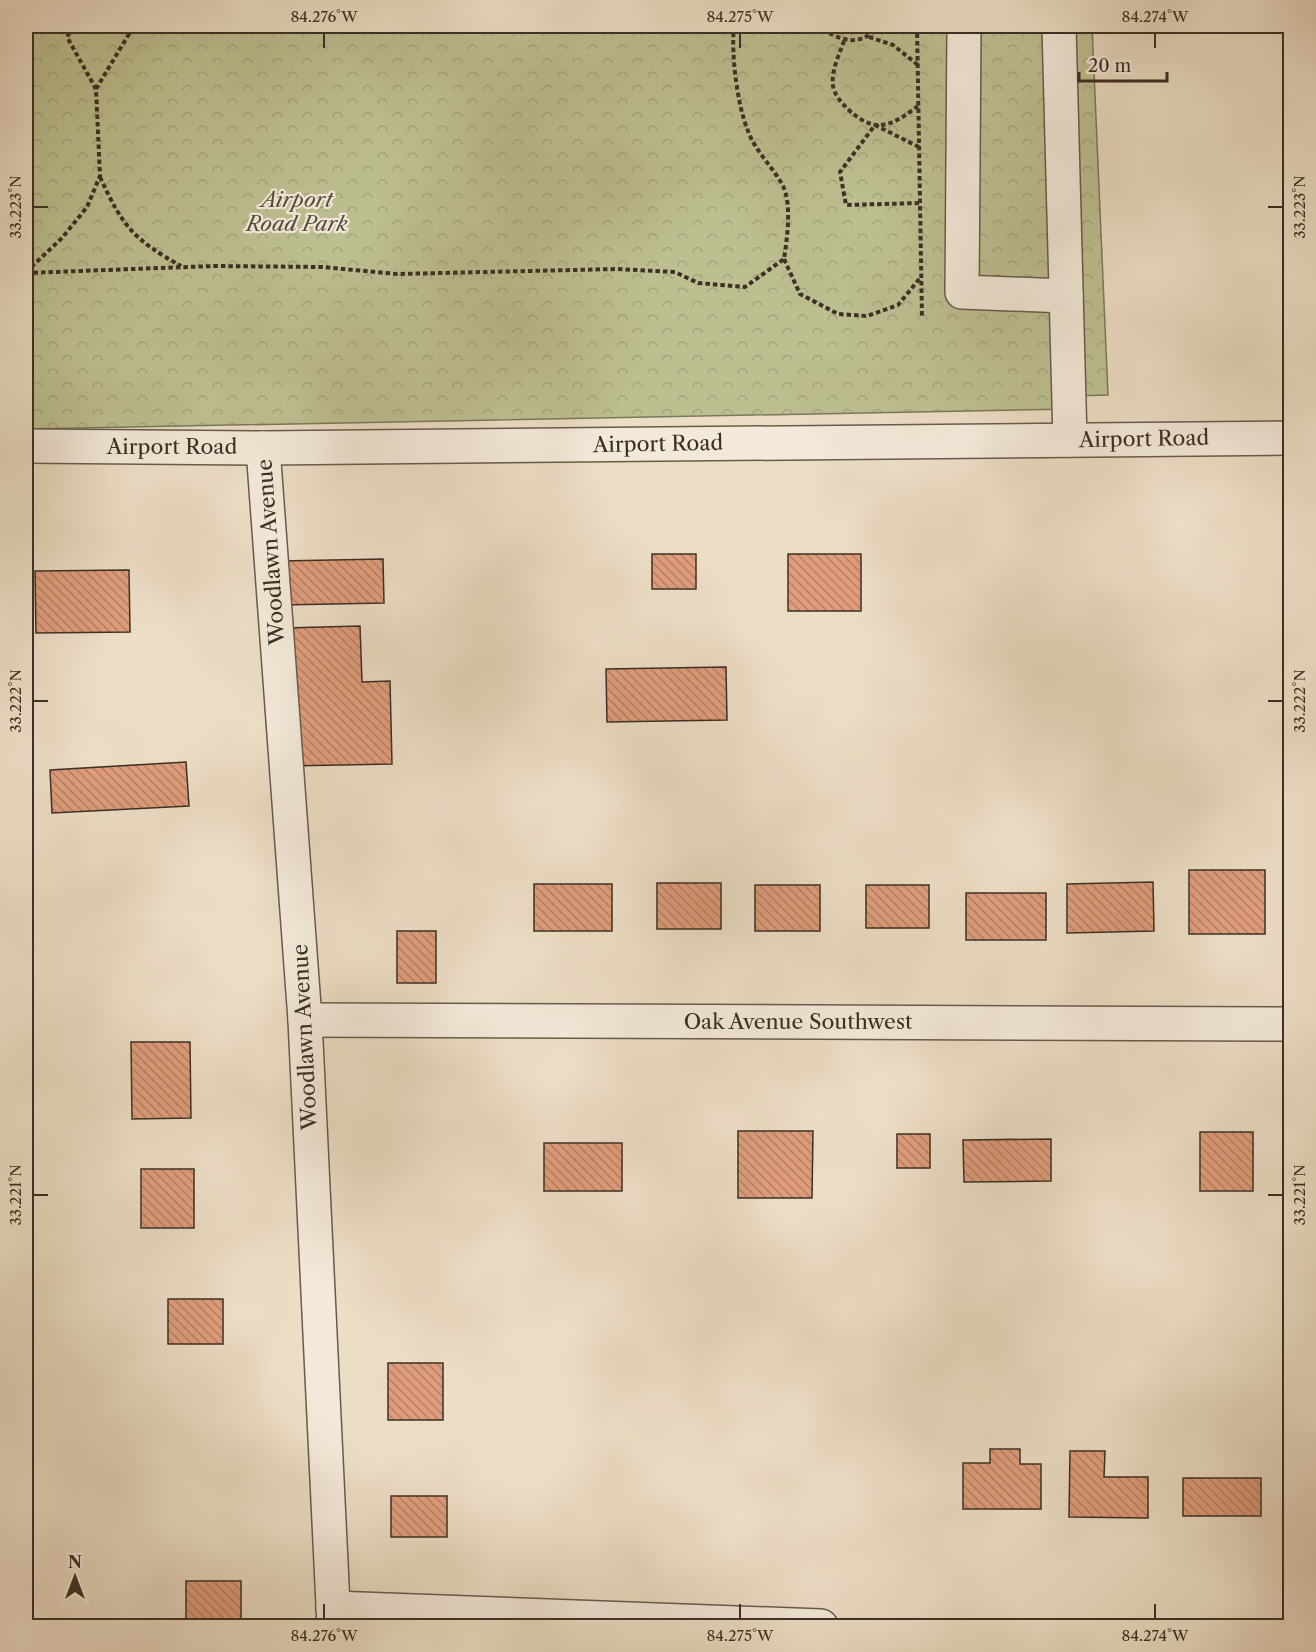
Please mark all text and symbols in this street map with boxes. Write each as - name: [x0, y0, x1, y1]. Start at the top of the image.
- text: 84.276°W: [290, 7, 358, 26]
- text: 84.275°W: [706, 7, 774, 26]
- text: 84.274°W: [1122, 7, 1189, 26]
- scale bar: [1079, 45, 1168, 83]
- text: 20 m: [1088, 55, 1132, 77]
- text: 33.223°N: [6, 175, 25, 239]
- text: 33.223°N: [1290, 175, 1309, 239]
- park label: Airport Road Park: [244, 187, 348, 236]
- street label: Airport Road: [1078, 425, 1210, 452]
- street label: Airport Road: [592, 430, 724, 457]
- street label: Airport Road: [106, 434, 237, 459]
- street label: Woodlawn Avenue: [252, 458, 290, 647]
- text: 33.222°N: [6, 669, 25, 733]
- text: 33.222°N: [1290, 669, 1309, 733]
- street label: Woodlawn Avenue: [287, 943, 322, 1132]
- street label: Oak Avenue Southwest: [684, 1009, 913, 1034]
- text: 33.221°N: [6, 1164, 25, 1226]
- text: 33.221°N: [1290, 1164, 1309, 1226]
- north arrow: [45, 1547, 105, 1607]
- text: N: [68, 1552, 82, 1572]
- text: 84.276°W: [290, 1626, 358, 1645]
- text: 84.275°W: [706, 1626, 774, 1645]
- text: 84.274°W: [1122, 1626, 1189, 1645]

